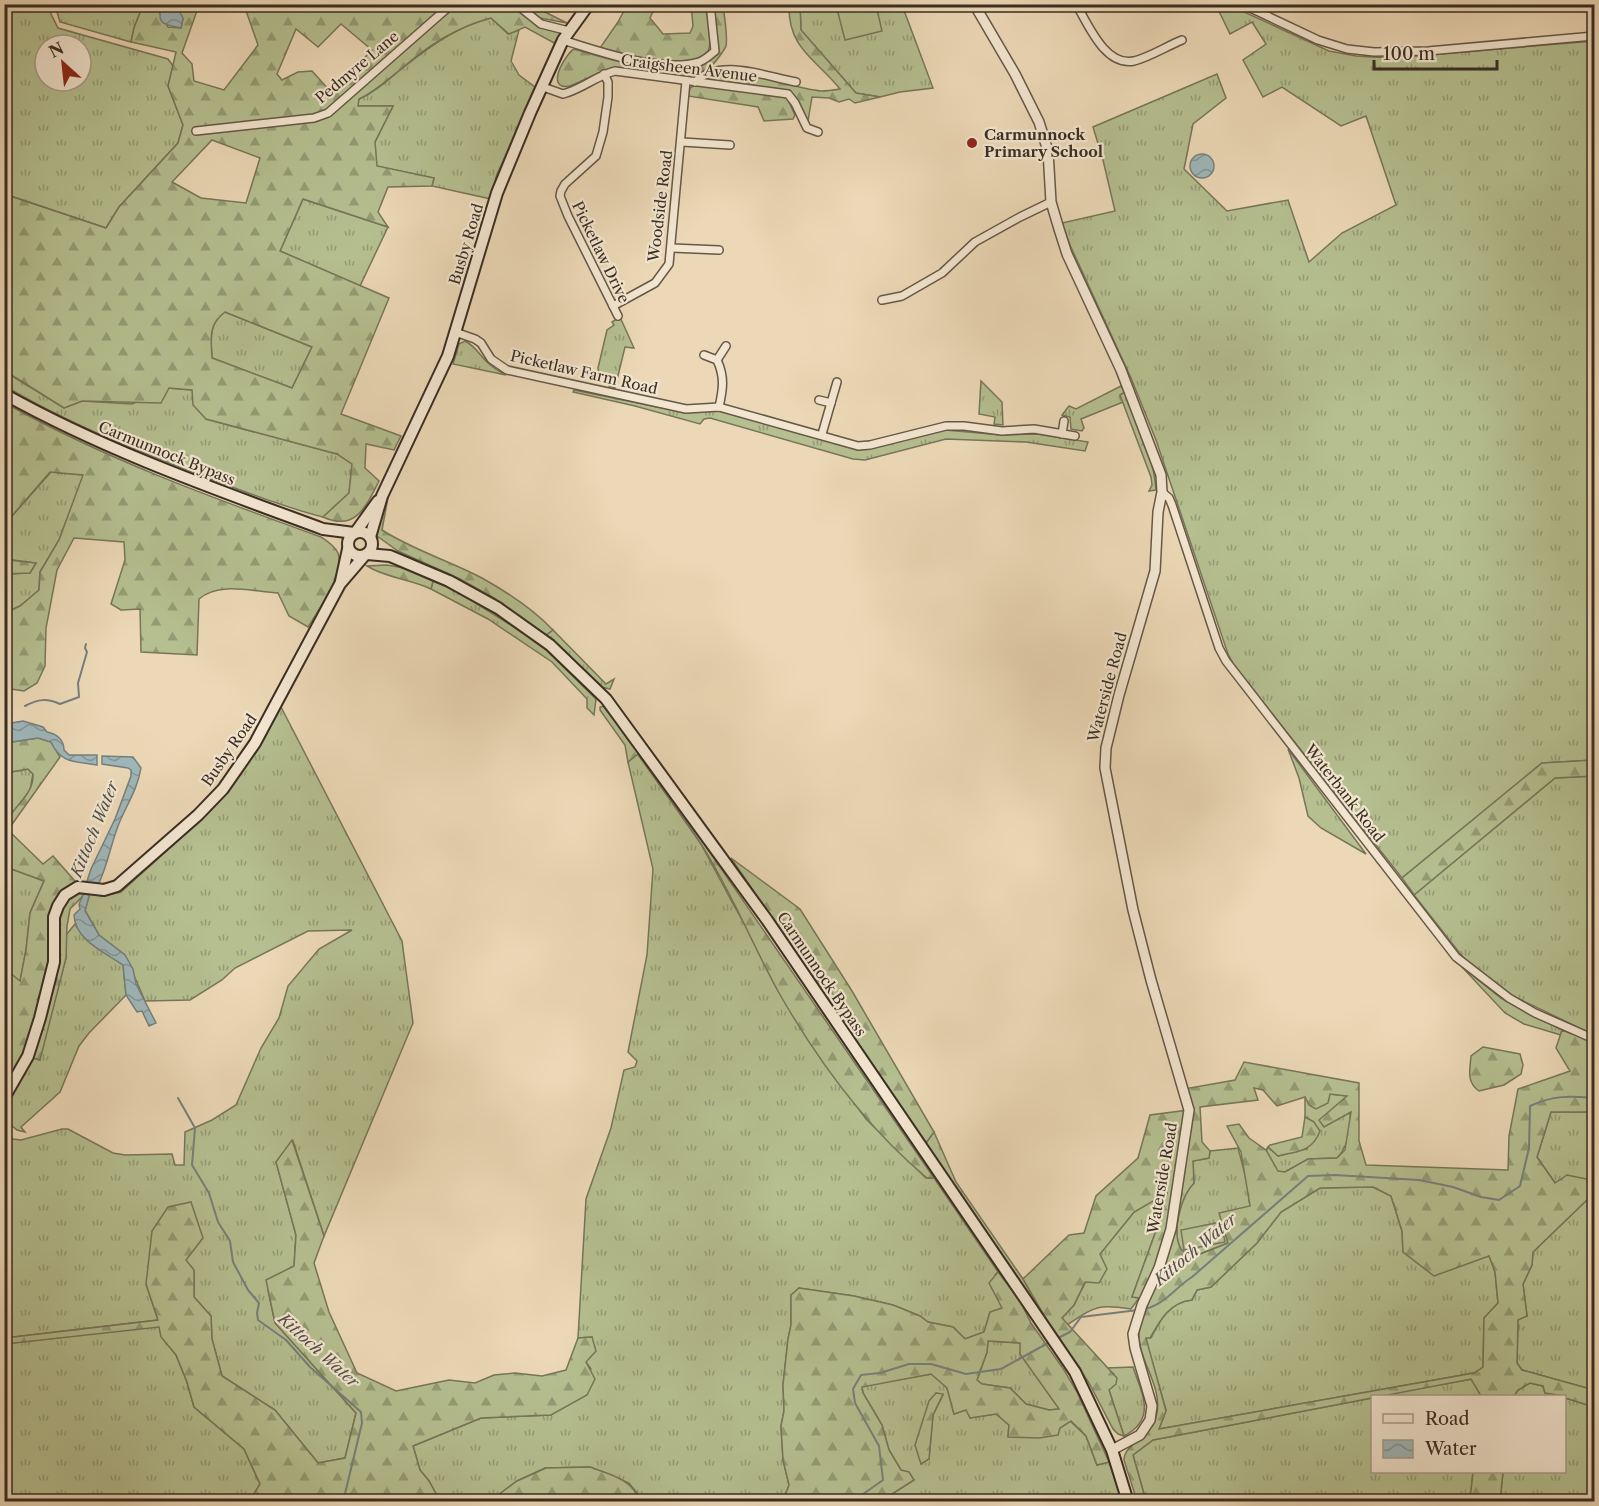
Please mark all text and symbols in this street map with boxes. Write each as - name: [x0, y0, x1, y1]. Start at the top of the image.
- street label: Pedmyre Lane: [311, 27, 403, 107]
- north arrow: [33, 33, 93, 93]
- scale bar: [1374, 33, 1497, 71]
- text: N: [45, 38, 67, 62]
- text: 100 m: [1383, 43, 1435, 65]
- street label: Craigsheen Avenue: [620, 50, 758, 86]
- place label: Carmunnock Primary School: [984, 125, 1103, 161]
- marker: Carmunnock Primary School: [965, 136, 979, 150]
- street label: Woodside Road: [644, 149, 676, 264]
- street label: Picketlaw Drive: [568, 198, 634, 306]
- street label: Busby Road: [445, 201, 487, 287]
- street label: Picketlaw Farm Road: [509, 346, 659, 398]
- street label: Carmunnock Bypass: [96, 417, 238, 489]
- street label: Waterside Road: [1083, 630, 1131, 745]
- street label: Busby Road: [197, 710, 261, 790]
- street label: Waterbank Road: [1300, 740, 1389, 846]
- water label: Kittoch Water: [65, 777, 123, 882]
- street label: Carmunnock Bypass: [773, 908, 871, 1040]
- street label: Waterside Road: [1143, 1121, 1181, 1236]
- water label: Kittoch Water: [1148, 1208, 1242, 1291]
- water label: Kittoch Water: [273, 1307, 365, 1393]
- legend: [1371, 1395, 1566, 1473]
- text: Road: [1425, 1408, 1470, 1430]
- text: Water: [1424, 1438, 1477, 1460]

